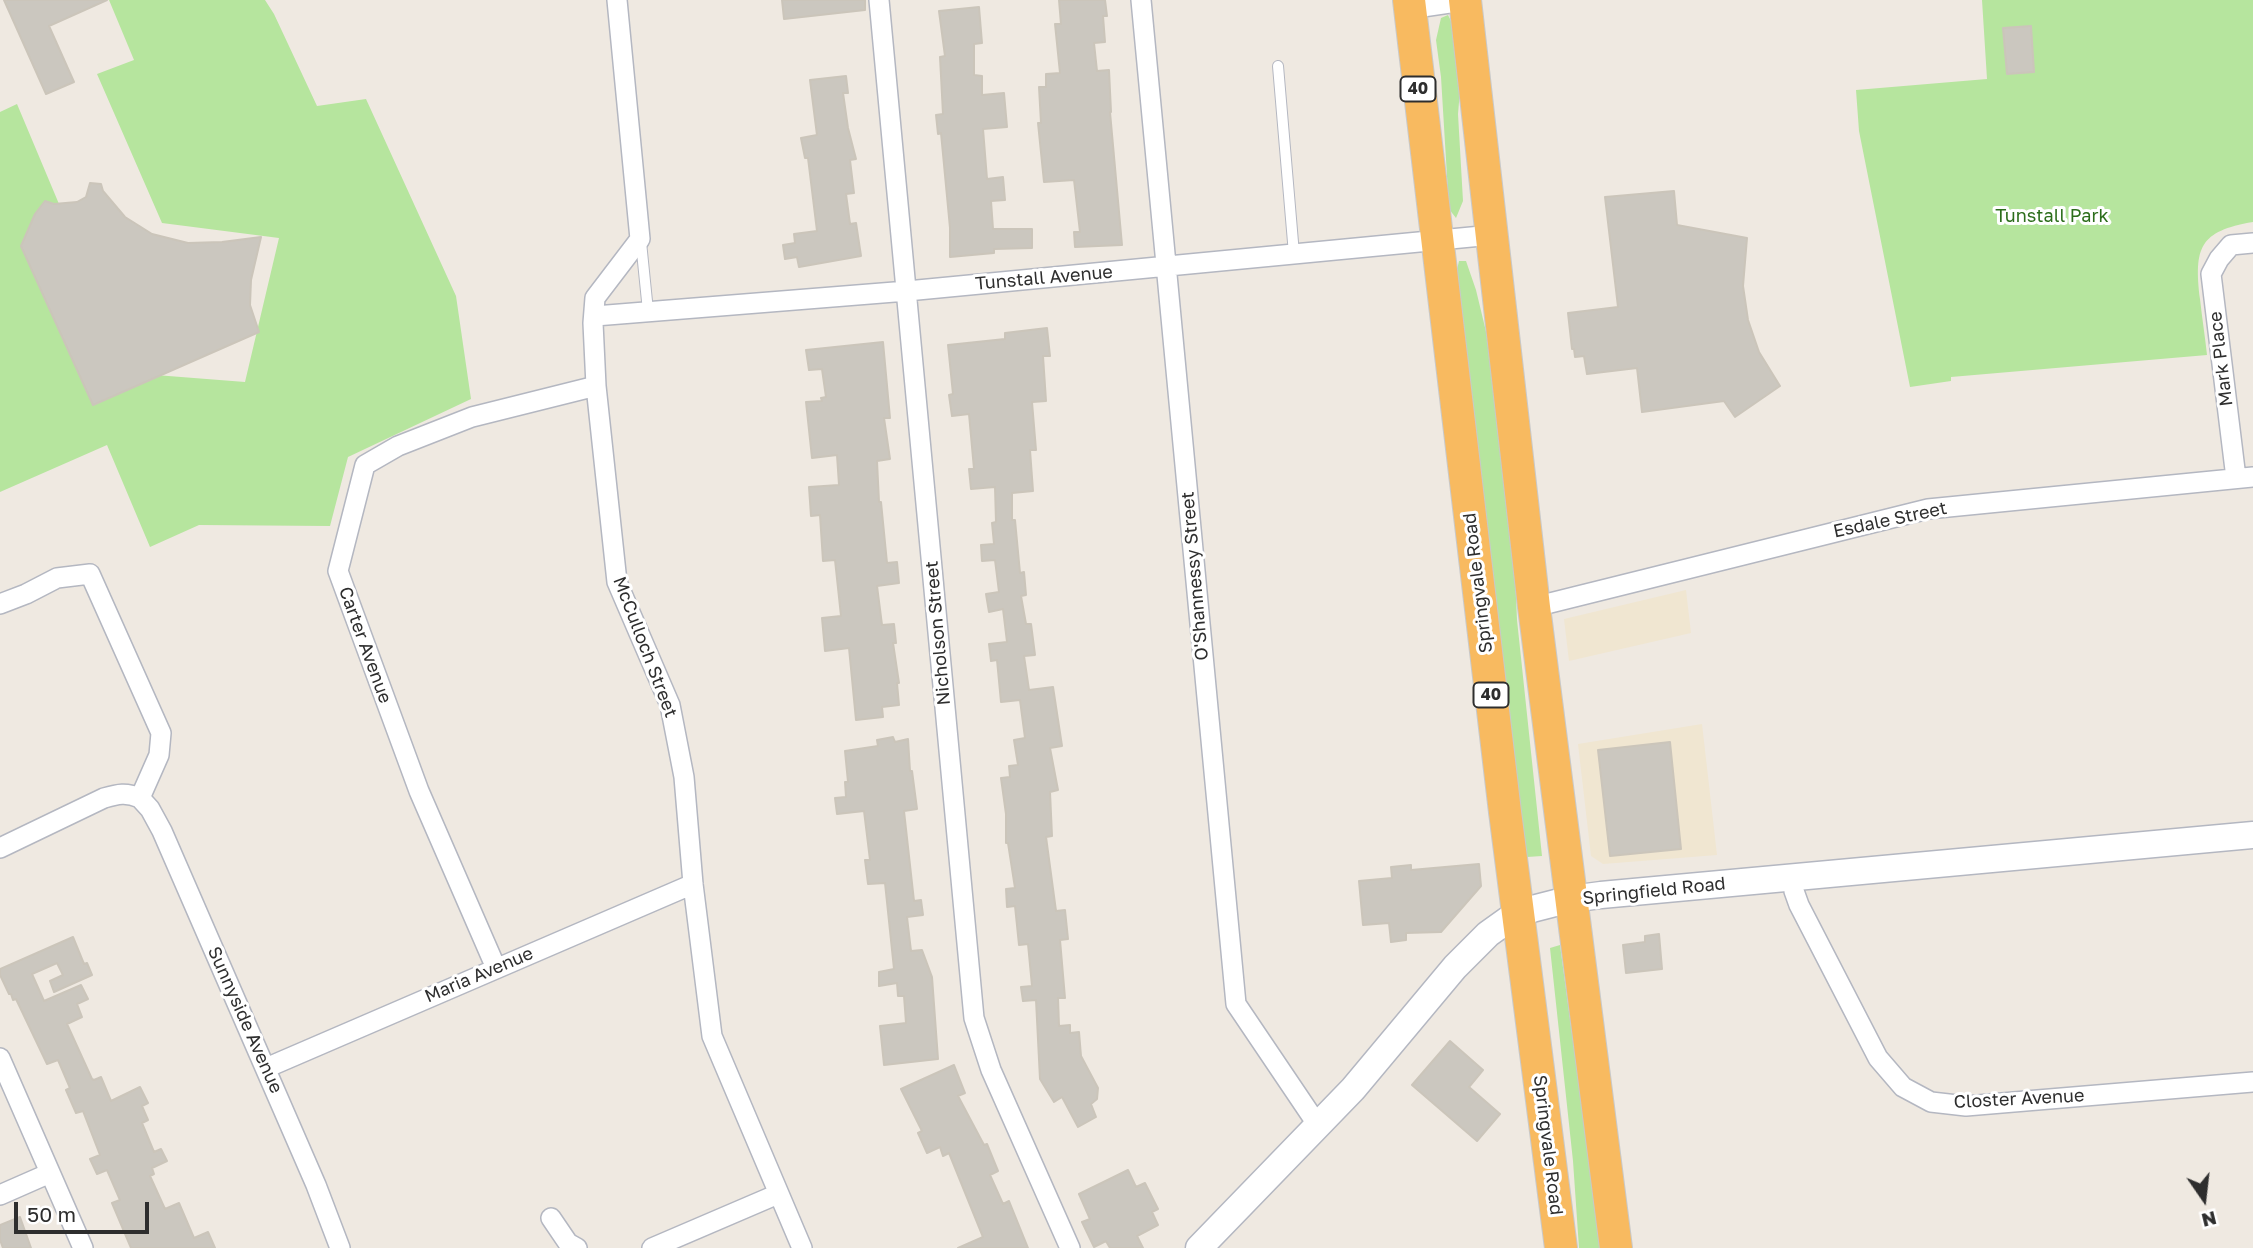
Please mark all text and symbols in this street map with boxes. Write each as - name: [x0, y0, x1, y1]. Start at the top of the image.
- road number: 40: [1400, 76, 1436, 102]
- park label: Tunstall Park: [1995, 205, 2109, 227]
- street label: Tunstall Avenue: [974, 261, 1114, 295]
- street label: Mark Place: [2204, 310, 2238, 408]
- street label: O'Shannessy Street: [1177, 491, 1213, 661]
- street label: Esdale Street: [1831, 497, 1949, 543]
- street label: Springvale Road: [1459, 512, 1497, 654]
- street label: Nicholson Street: [921, 560, 955, 706]
- street label: McCulloch Street: [608, 573, 682, 721]
- street label: Carter Avenue: [334, 584, 396, 706]
- road number: 40: [1474, 682, 1508, 708]
- street label: Springfield Road: [1581, 873, 1727, 909]
- street label: Maria Avenue: [422, 942, 536, 1008]
- street label: Sunnyside Avenue: [203, 943, 287, 1097]
- street label: Springvale Road: [1529, 1074, 1567, 1216]
- street label: Closter Avenue: [1953, 1085, 2085, 1113]
- north arrow: [2169, 1164, 2239, 1234]
- scale bar: [18, 1188, 152, 1232]
- text: 50 m: [27, 1201, 76, 1227]
- text: N: [2199, 1207, 2219, 1233]

